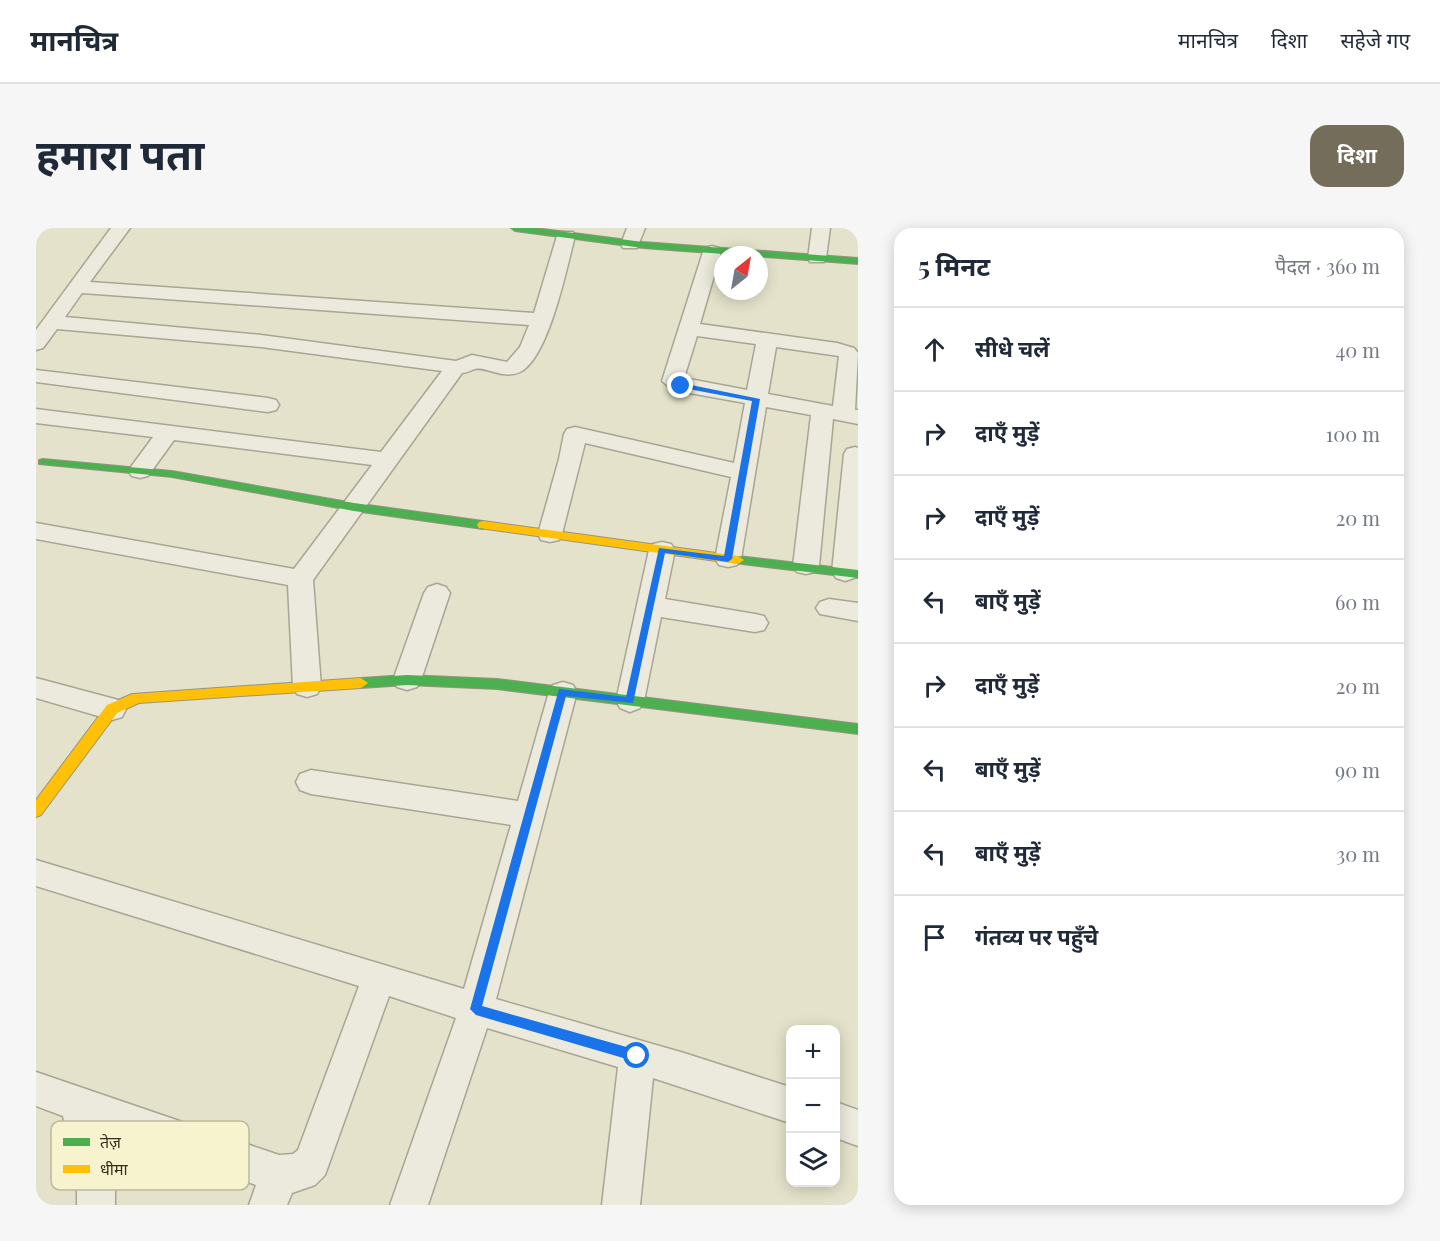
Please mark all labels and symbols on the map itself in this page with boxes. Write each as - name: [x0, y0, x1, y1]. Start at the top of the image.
- north arrow: [714, 246, 768, 300]
- route end: [667, 372, 693, 398]
- route start: [623, 1042, 649, 1068]
- legend: [51, 1121, 249, 1190]
- text: तेज़: [100, 1131, 122, 1152]
- text: धीमा: [100, 1158, 129, 1179]

